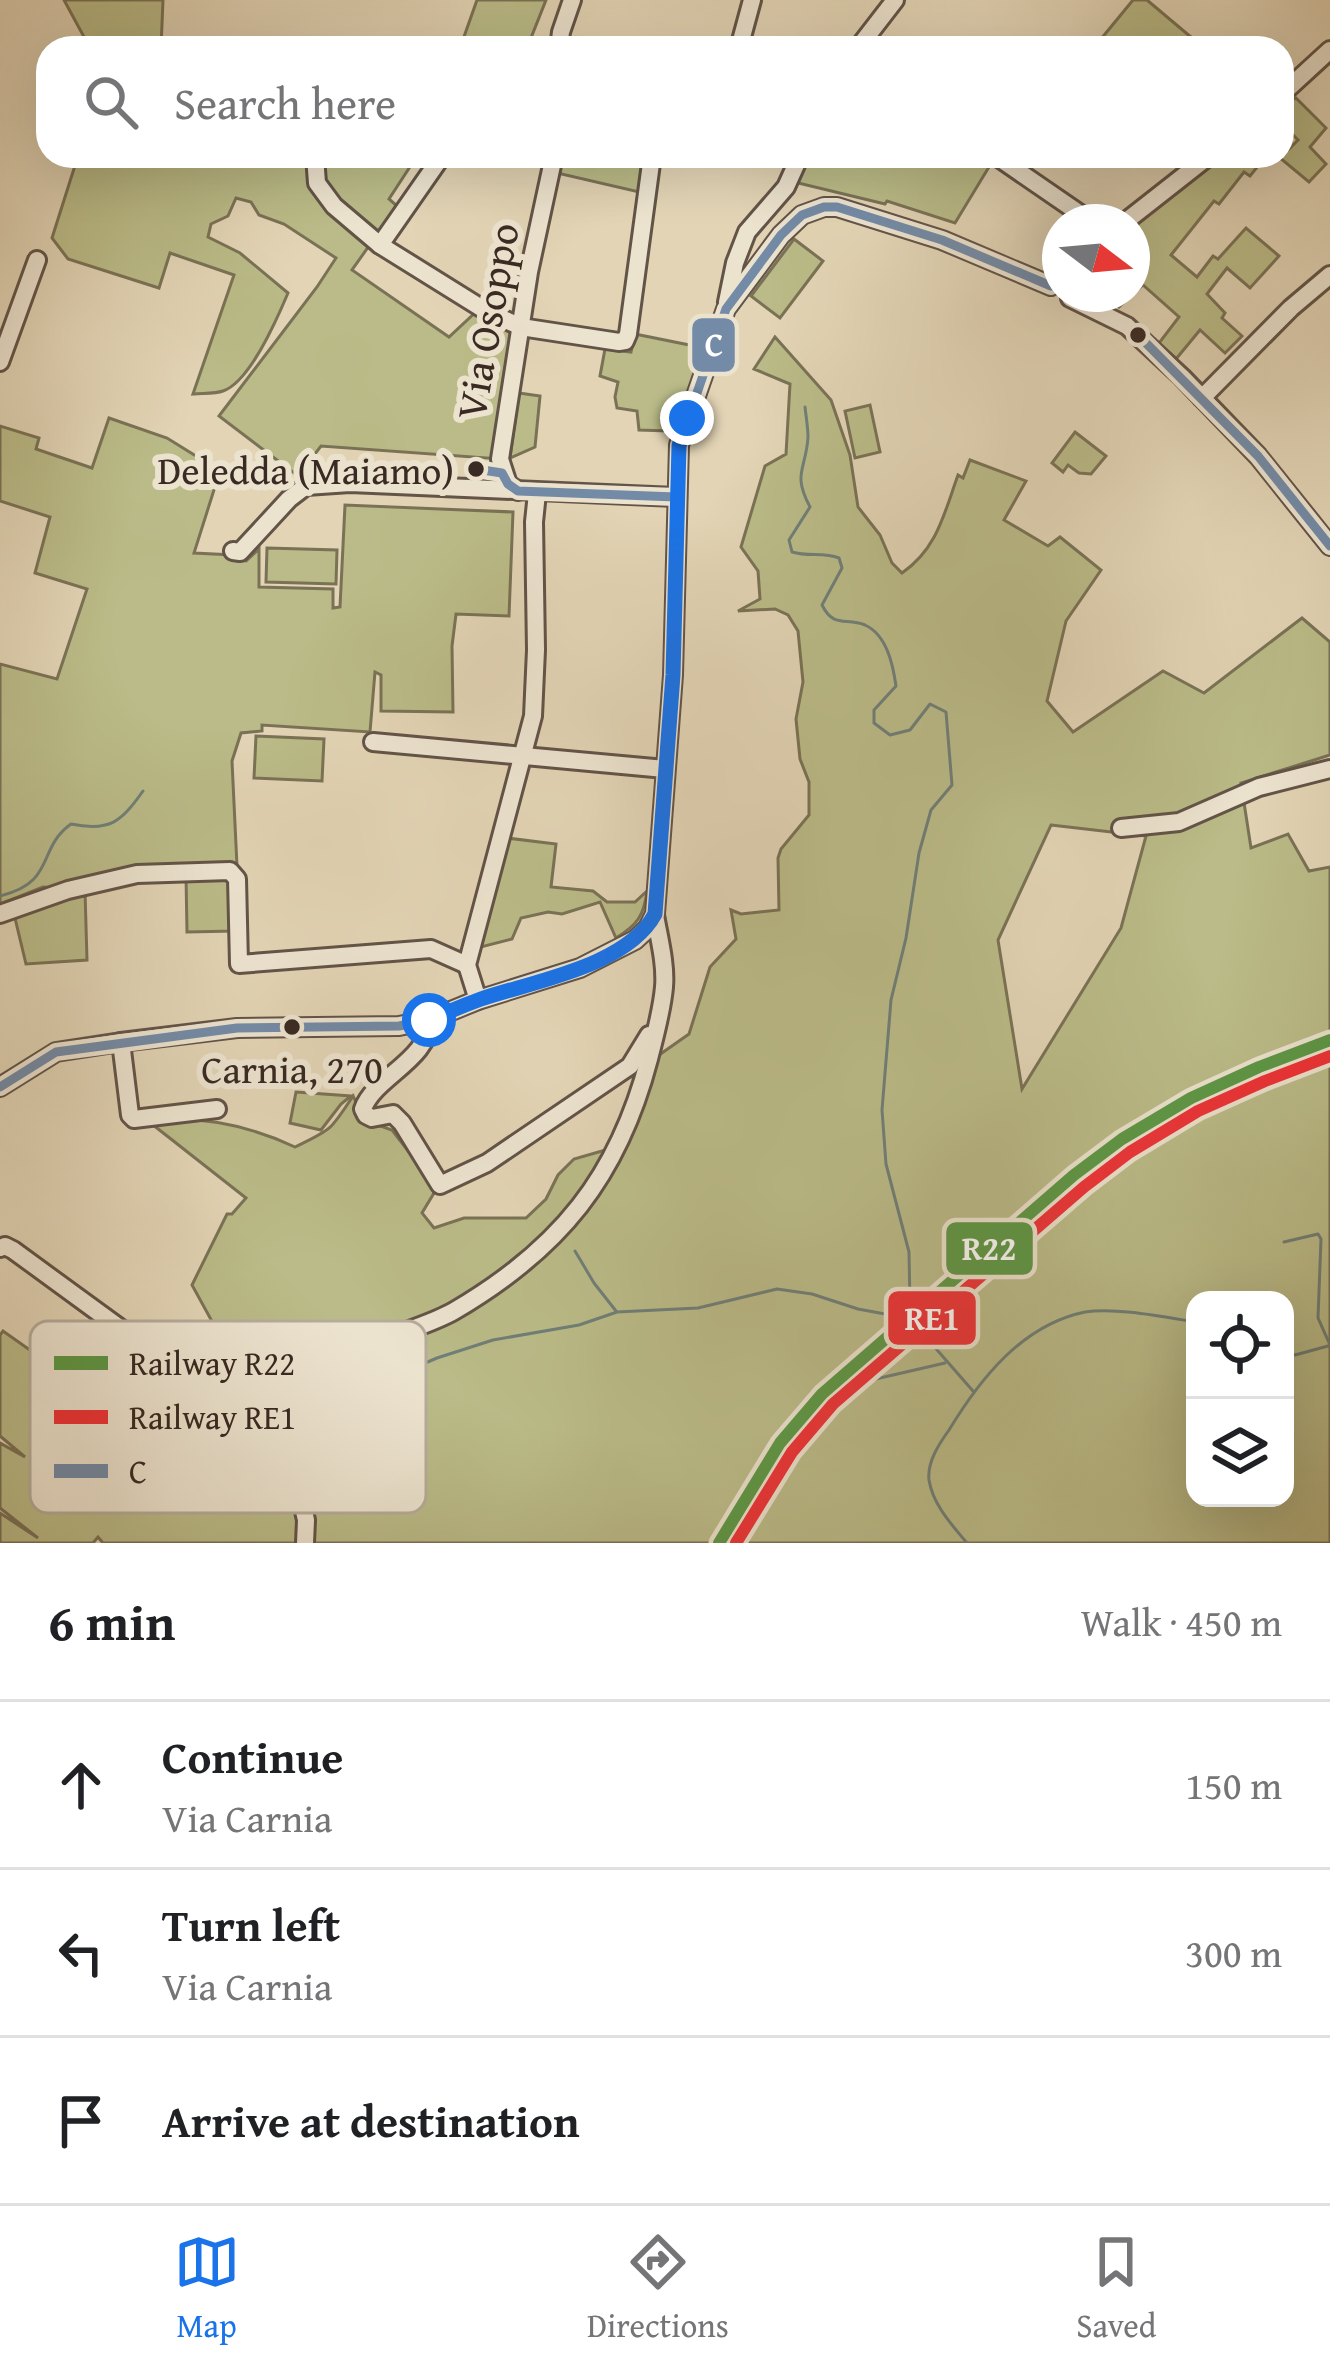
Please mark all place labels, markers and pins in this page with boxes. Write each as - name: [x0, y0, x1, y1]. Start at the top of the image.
- unlabelled marker: [1127, 324, 1149, 346]
- place label: Deledda (Maiamo): [157, 441, 454, 498]
- marker: Deledda (Maiamo): [465, 458, 487, 480]
- marker: Carnia, 270: [281, 1016, 303, 1038]
- place label: Carnia, 270: [201, 1040, 383, 1097]

